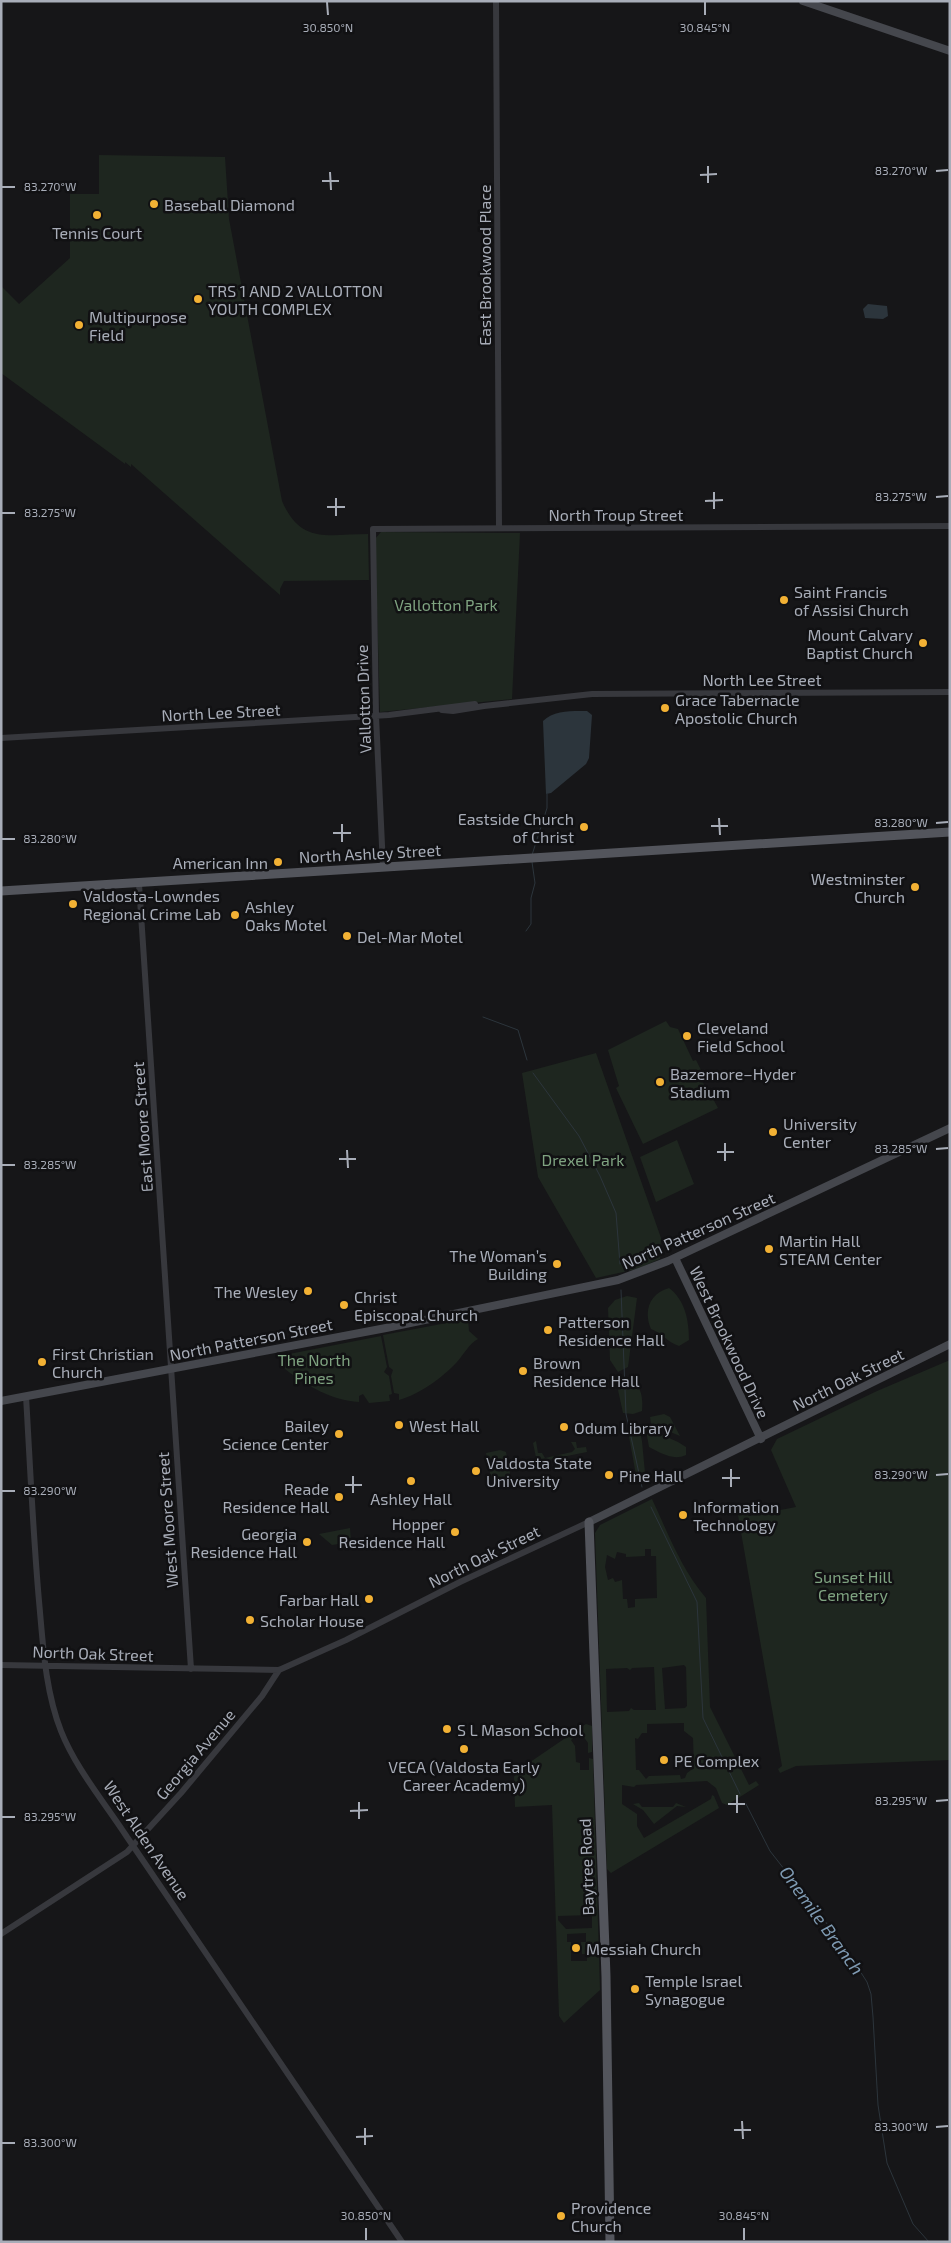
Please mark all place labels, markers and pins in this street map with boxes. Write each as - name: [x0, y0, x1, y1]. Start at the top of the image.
- place label: Baseball Diamond: [164, 195, 295, 214]
- marker: Baseball Diamond: [148, 198, 160, 210]
- marker: Tennis Court: [91, 209, 103, 221]
- place label: Tennis Court: [52, 223, 142, 242]
- place label: TRS 1 AND 2 VALLOTTON YOUTH COMPLEX: [208, 281, 383, 318]
- marker: TRS 1 AND 2 VALLOTTON YOUTH COMPLEX: [192, 293, 204, 305]
- place label: Multipurpose Field: [89, 307, 187, 344]
- marker: Multipurpose Field: [73, 319, 85, 331]
- place label: Saint Francis of Assisi Church: [794, 582, 909, 619]
- marker: Saint Francis of Assisi Church: [778, 594, 790, 606]
- place label: Mount Calvary Baptist Church: [806, 625, 914, 662]
- marker: Mount Calvary Baptist Church: [917, 637, 929, 649]
- place label: Grace Tabernacle Apostolic Church: [675, 690, 800, 727]
- marker: Grace Tabernacle Apostolic Church: [659, 702, 671, 714]
- place label: Eastside Church of Christ: [458, 809, 574, 846]
- marker: Eastside Church of Christ: [578, 821, 590, 833]
- place label: American Inn: [173, 853, 268, 872]
- marker: American Inn: [272, 856, 284, 868]
- place label: Westminster Church: [811, 869, 906, 906]
- marker: Westminster Church: [909, 881, 921, 893]
- place label: Valdosta-Lowndes Regional Crime Lab: [83, 886, 221, 923]
- place label: Ashley Oaks Motel: [245, 897, 327, 934]
- marker: Valdosta-Lowndes Regional Crime Lab: [67, 898, 79, 910]
- marker: Ashley Oaks Motel: [229, 909, 241, 921]
- place label: Del-Mar Motel: [357, 927, 463, 946]
- marker: Del-Mar Motel: [341, 930, 353, 942]
- place label: Cleveland Field School: [697, 1018, 785, 1055]
- marker: Cleveland Field School: [681, 1030, 693, 1042]
- place label: Bazemore–Hyder Stadium: [670, 1064, 797, 1101]
- marker: Bazemore–Hyder Stadium: [654, 1076, 666, 1088]
- place label: University Center: [783, 1114, 858, 1151]
- marker: University Center: [767, 1126, 779, 1138]
- place label: Martin Hall STEAM Center: [779, 1231, 882, 1268]
- marker: Martin Hall STEAM Center: [763, 1243, 775, 1255]
- place label: The Woman’s Building: [449, 1246, 547, 1283]
- marker: The Woman’s Building: [551, 1258, 563, 1270]
- place label: The Wesley: [214, 1282, 299, 1301]
- marker: The Wesley: [302, 1285, 314, 1297]
- place label: Christ Episcopal Church: [354, 1287, 478, 1324]
- marker: Christ Episcopal Church: [338, 1299, 350, 1311]
- place label: Patterson Residence Hall: [558, 1312, 665, 1349]
- marker: Patterson Residence Hall: [542, 1324, 554, 1336]
- place label: First Christian Church: [52, 1344, 154, 1381]
- place label: Brown Residence Hall: [533, 1353, 640, 1390]
- marker: First Christian Church: [36, 1356, 48, 1368]
- marker: Brown Residence Hall: [517, 1365, 529, 1377]
- place label: Bailey Science Center: [222, 1416, 330, 1453]
- place label: West Hall: [409, 1416, 479, 1435]
- place label: Odum Library: [574, 1418, 672, 1437]
- marker: West Hall: [393, 1419, 405, 1431]
- marker: Odum Library: [558, 1421, 570, 1433]
- marker: Bailey Science Center: [333, 1428, 345, 1440]
- place label: Valdosta State University: [486, 1453, 592, 1490]
- marker: Valdosta State University: [470, 1465, 482, 1477]
- place label: Pine Hall: [619, 1466, 683, 1485]
- marker: Pine Hall: [603, 1469, 615, 1481]
- marker: Ashley Hall: [405, 1475, 417, 1487]
- place label: Reade Residence Hall: [223, 1479, 329, 1516]
- place label: Ashley Hall: [370, 1489, 452, 1508]
- marker: Reade Residence Hall: [333, 1491, 345, 1503]
- place label: Information Technology: [693, 1497, 779, 1534]
- marker: Information Technology: [677, 1509, 689, 1521]
- place label: Hopper Residence Hall: [339, 1514, 446, 1551]
- place label: Georgia Residence Hall: [191, 1524, 297, 1561]
- marker: Hopper Residence Hall: [449, 1526, 461, 1538]
- marker: Georgia Residence Hall: [301, 1536, 313, 1548]
- place label: Farbar Hall: [279, 1590, 359, 1609]
- marker: Farbar Hall: [363, 1593, 375, 1605]
- place label: Scholar House: [260, 1611, 364, 1630]
- marker: Scholar House: [244, 1614, 256, 1626]
- place label: S L Mason School: [457, 1720, 583, 1739]
- marker: S L Mason School: [441, 1723, 453, 1735]
- marker: VECA (Valdosta Early Career Academy): [458, 1743, 470, 1755]
- place label: PE Complex: [674, 1751, 760, 1770]
- marker: PE Complex: [658, 1754, 670, 1766]
- place label: VECA (Valdosta Early Career Academy): [388, 1757, 540, 1794]
- place label: Messiah Church: [586, 1939, 701, 1958]
- marker: Messiah Church: [570, 1942, 582, 1954]
- place label: Temple Israel Synagogue: [645, 1971, 742, 2008]
- marker: Temple Israel Synagogue: [629, 1983, 641, 1995]
- place label: Providence Church: [571, 2198, 651, 2235]
- marker: Providence Church: [555, 2210, 567, 2222]

